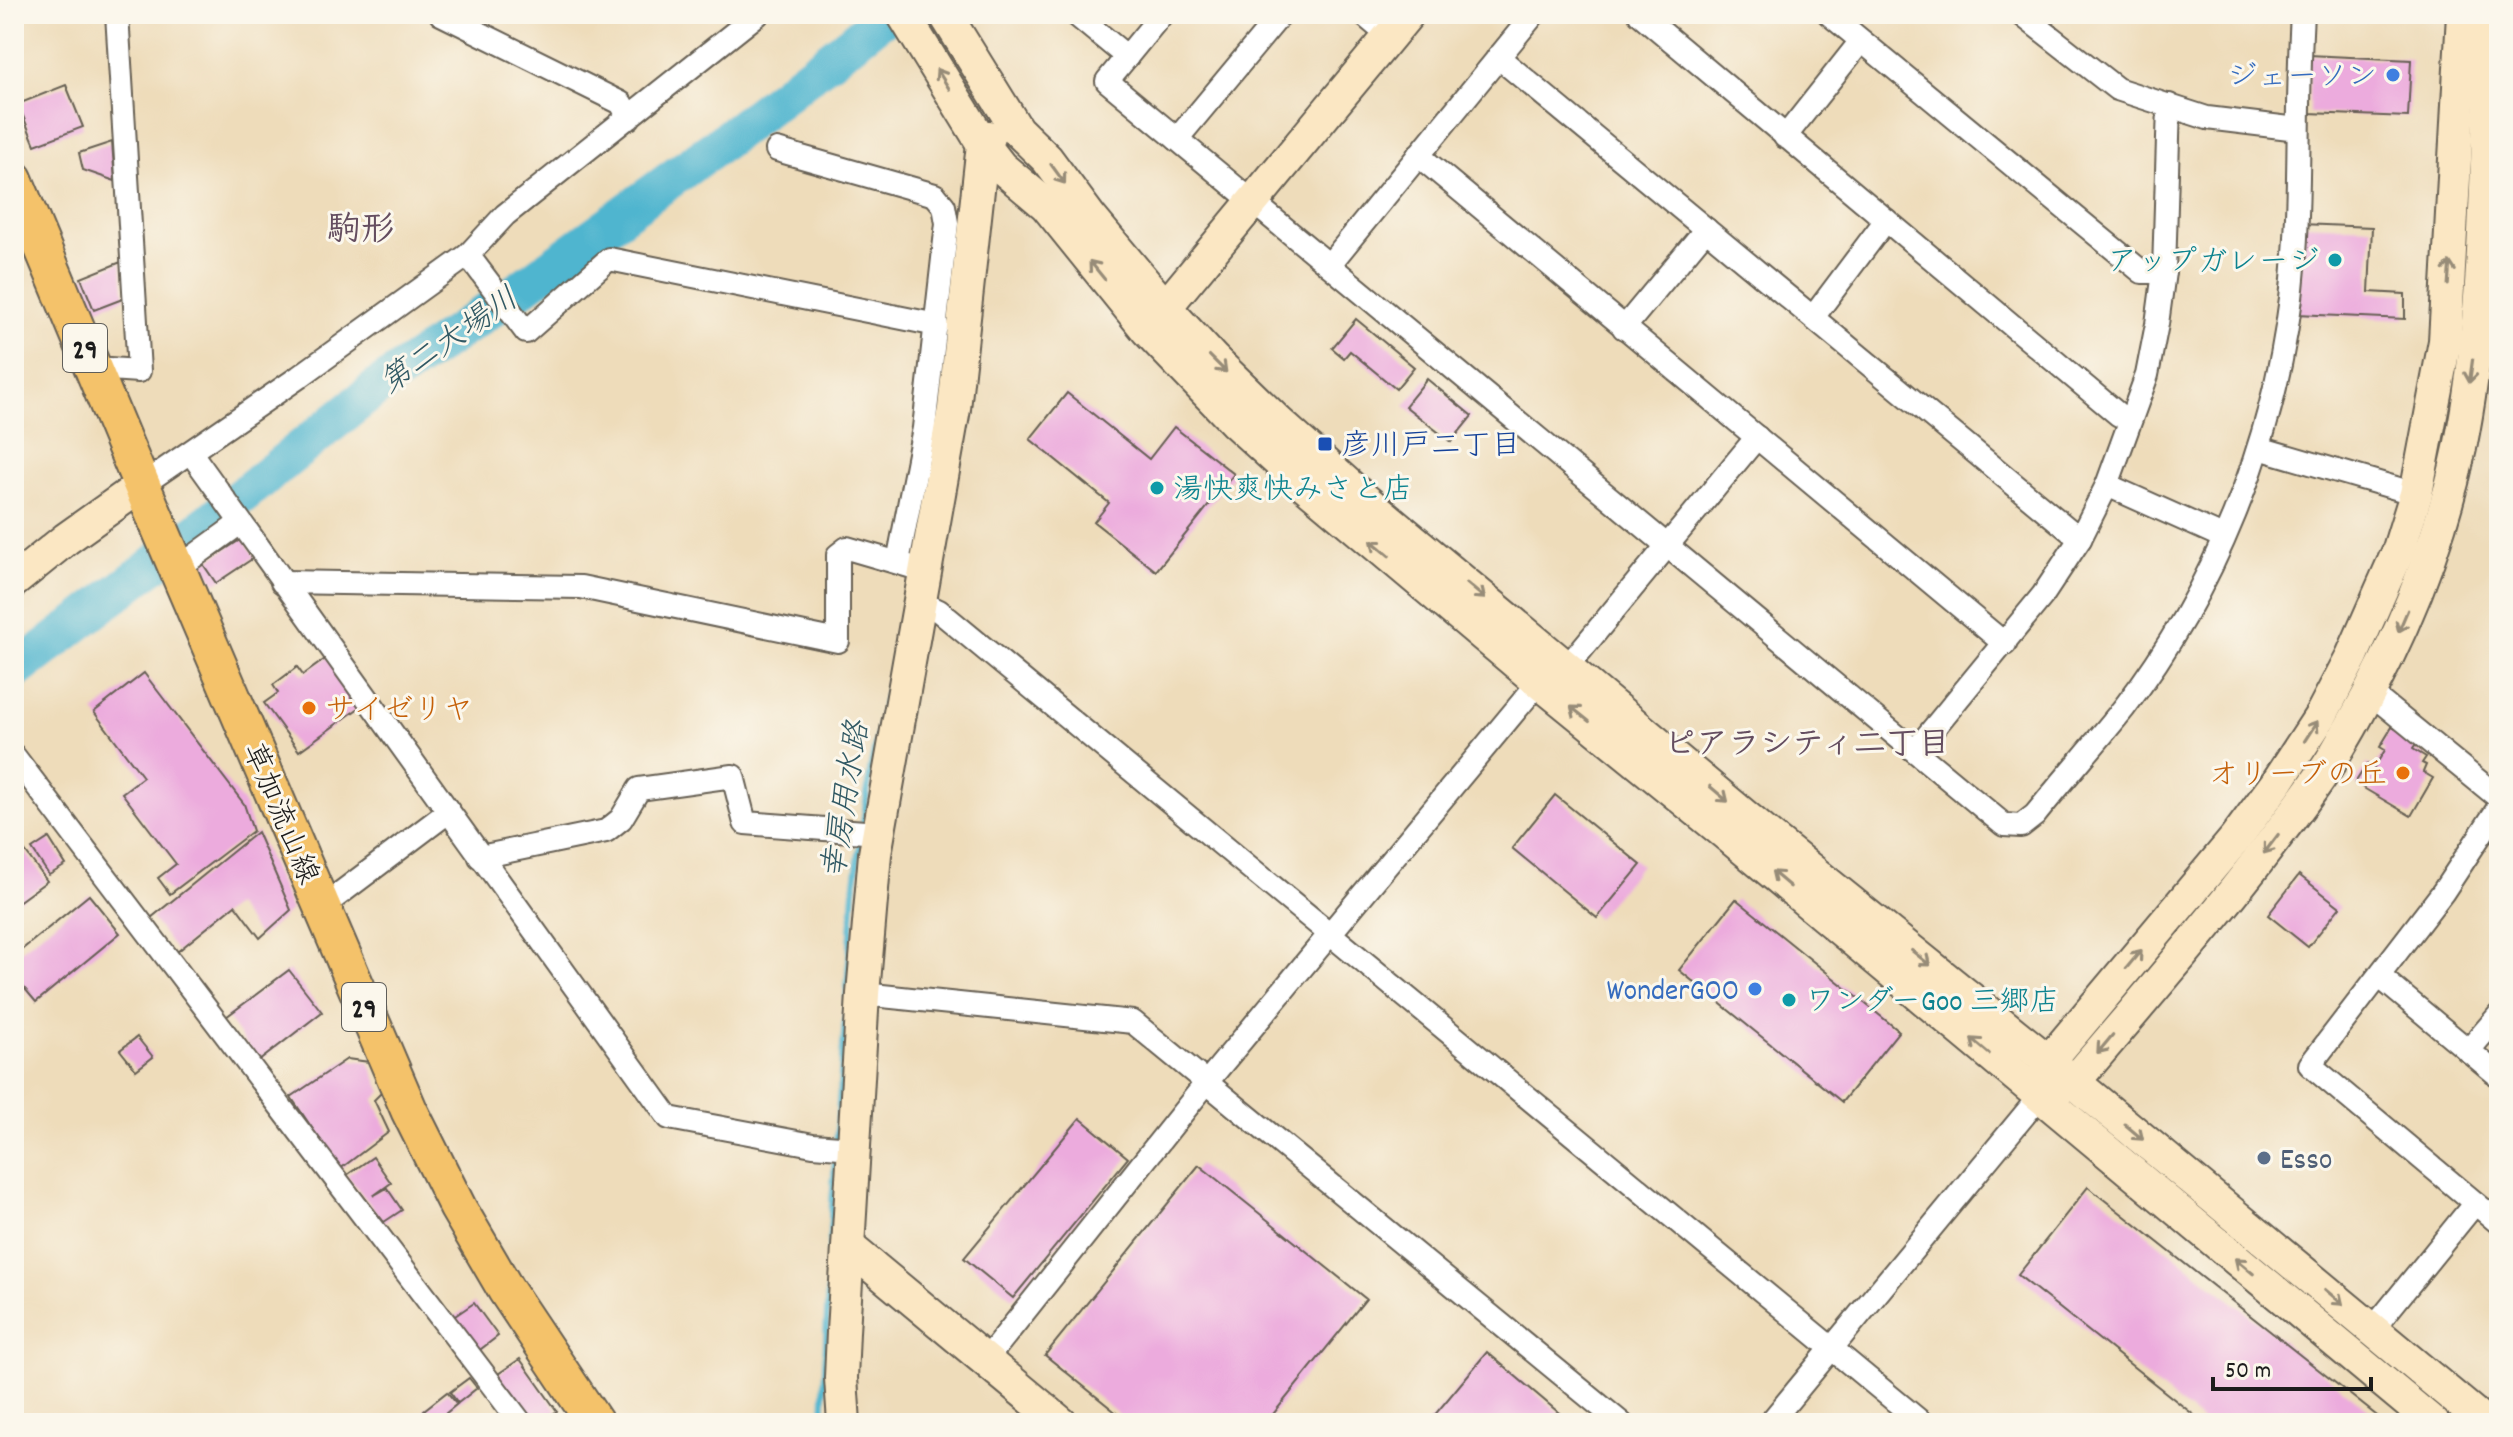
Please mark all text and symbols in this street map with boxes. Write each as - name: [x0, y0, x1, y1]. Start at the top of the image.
- place label: ジェーソン: [2227, 58, 2377, 101]
- marker: ジェーソン: [2384, 66, 2402, 84]
- one-way arrow: [935, 68, 951, 91]
- one-way arrow: [1050, 163, 1067, 184]
- district label: 駒形: [327, 208, 395, 257]
- place label: アップガレージ: [2107, 243, 2319, 286]
- marker: アップガレージ: [2326, 251, 2344, 269]
- one-way arrow: [1088, 260, 1106, 281]
- one-way arrow: [2442, 260, 2457, 287]
- water label: 第二大場川: [372, 278, 530, 408]
- road number: 29: [63, 324, 107, 372]
- one-way arrow: [1209, 354, 1228, 374]
- one-way arrow: [2463, 358, 2478, 383]
- place label: 彦川戸二丁目: [1341, 427, 1521, 470]
- marker: 彦川戸二丁目: [1316, 435, 1334, 453]
- place label: 湯快爽快みさと店: [1173, 471, 1413, 514]
- marker: 湯快爽快みさと店: [1148, 479, 1166, 497]
- one-way arrow: [1370, 539, 1391, 557]
- one-way arrow: [1465, 583, 1486, 600]
- one-way arrow: [2395, 608, 2410, 633]
- place label: サイゼリヤ: [325, 691, 473, 734]
- marker: サイゼリヤ: [300, 699, 318, 717]
- one-way arrow: [1569, 706, 1590, 724]
- water label: 幸房用水路: [814, 716, 884, 883]
- one-way arrow: [2303, 720, 2319, 743]
- district label: ピアラシティ二丁目: [1664, 724, 1950, 770]
- street label: 草加流山線: [229, 737, 327, 892]
- place label: オリーブの丘: [2208, 756, 2387, 799]
- marker: オリーブの丘: [2394, 764, 2412, 782]
- one-way arrow: [1708, 785, 1729, 803]
- one-way arrow: [2262, 832, 2279, 854]
- one-way arrow: [1771, 870, 1791, 888]
- one-way arrow: [1910, 949, 1930, 967]
- one-way arrow: [2125, 949, 2143, 969]
- place label: WonderGOO: [1607, 972, 1739, 1015]
- marker: WonderGOO: [1746, 980, 1764, 998]
- road number: 29: [342, 983, 386, 1031]
- place label: ワンダーGoo 三郷店: [1805, 983, 2060, 1026]
- marker: ワンダーGoo 三郷店: [1780, 991, 1798, 1009]
- one-way arrow: [2096, 1034, 2114, 1054]
- one-way arrow: [1970, 1037, 1991, 1055]
- one-way arrow: [2123, 1123, 2144, 1141]
- place label: Esso: [2280, 1141, 2332, 1184]
- marker: Esso: [2255, 1149, 2273, 1167]
- one-way arrow: [2234, 1257, 2255, 1275]
- one-way arrow: [2324, 1288, 2344, 1306]
- scale bar: [2213, 1341, 2371, 1391]
- text: 50 m: [2225, 1355, 2271, 1389]

